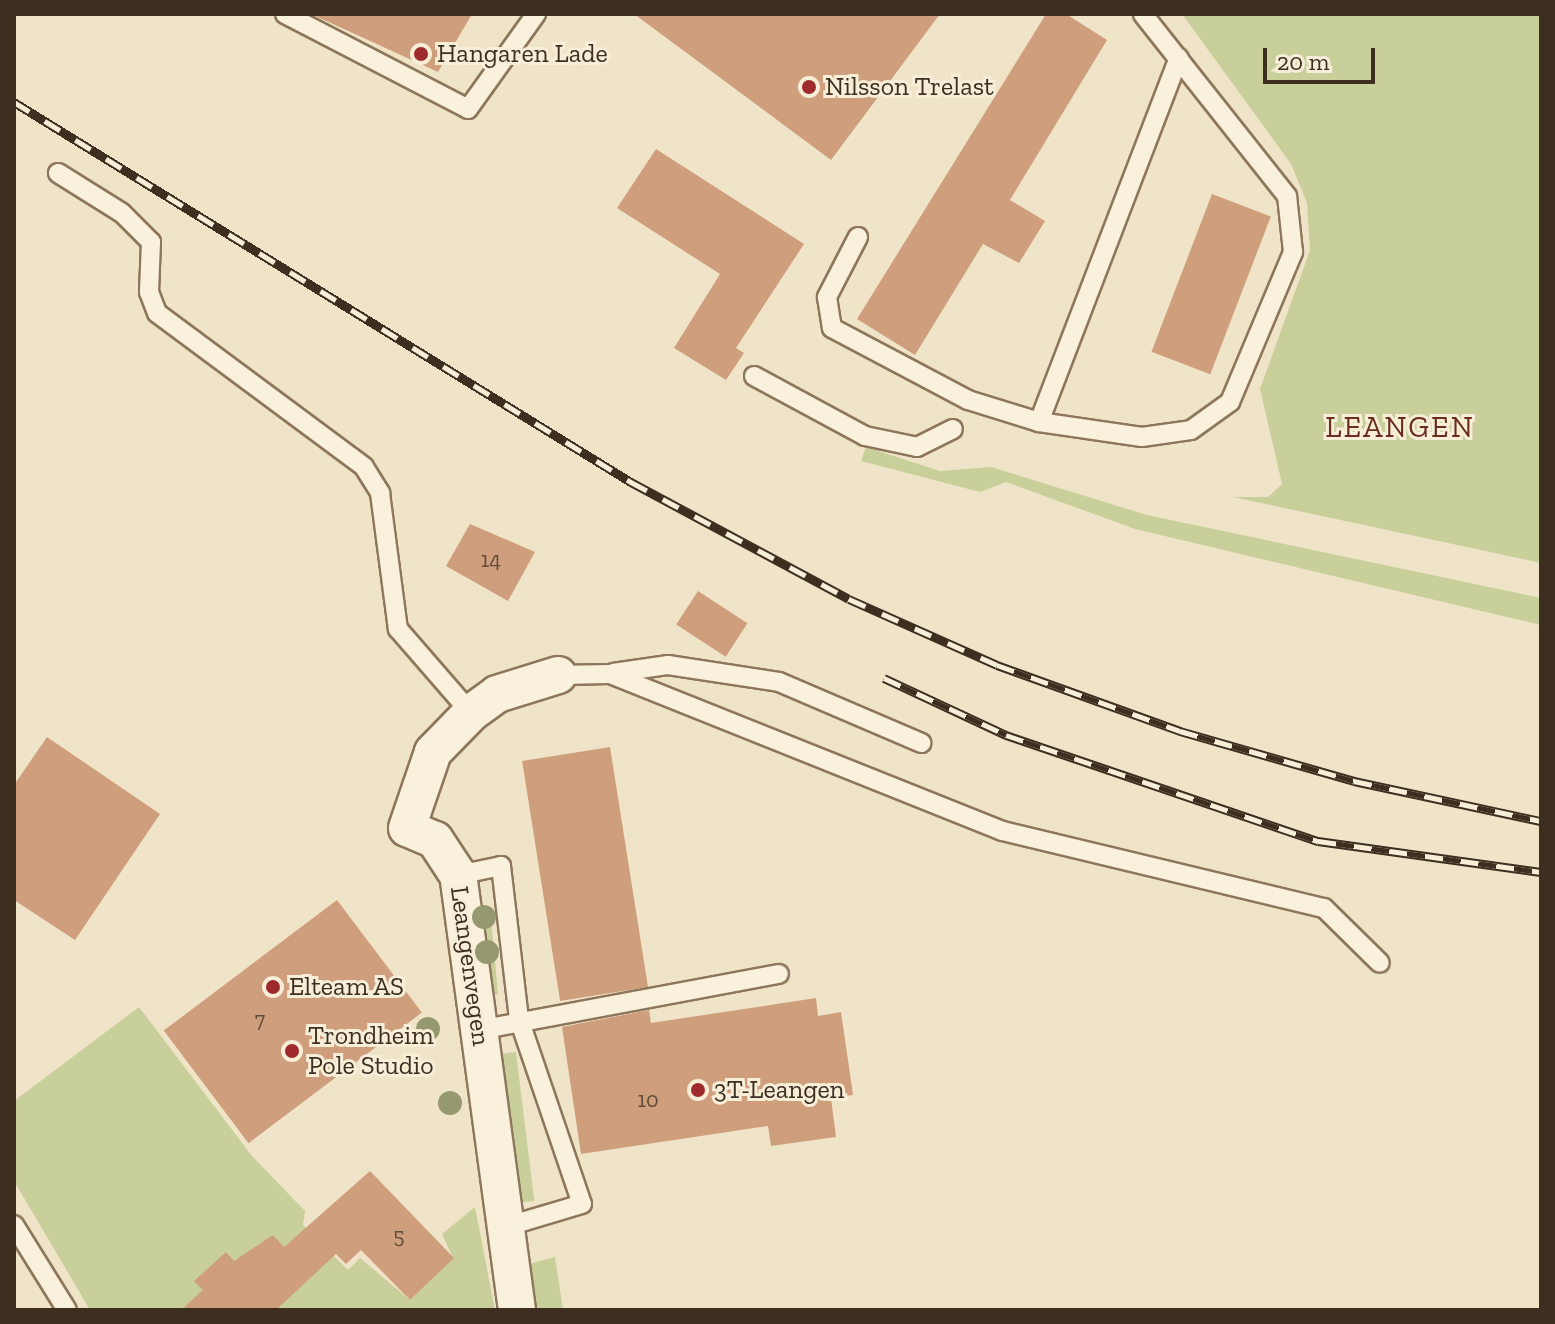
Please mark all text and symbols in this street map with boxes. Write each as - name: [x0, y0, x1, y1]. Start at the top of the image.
- scale bar: [1267, 32, 1379, 82]
- place label: Hangaren Lade: [437, 38, 608, 70]
- marker: Hangaren Lade: [412, 45, 430, 63]
- text: 20 m: [1277, 47, 1329, 76]
- place label: Nilsson Trelast: [825, 71, 994, 103]
- marker: Nilsson Trelast: [800, 78, 818, 96]
- district label: LEANGEN: [1325, 409, 1475, 445]
- house number: 14: [481, 547, 501, 573]
- street label: Leangenvegen: [443, 884, 497, 1048]
- place label: Elteam AS: [289, 971, 405, 1003]
- marker: Elteam AS: [264, 978, 282, 996]
- house number: 7: [255, 1007, 265, 1033]
- place label: Trondheim Pole Studio: [308, 1020, 434, 1082]
- marker: Trondheim Pole Studio: [283, 1042, 301, 1060]
- place label: 3T-Leangen: [714, 1074, 845, 1106]
- marker: 3T-Leangen: [689, 1081, 707, 1099]
- house number: 10: [637, 1087, 659, 1113]
- house number: 5: [393, 1223, 405, 1249]

